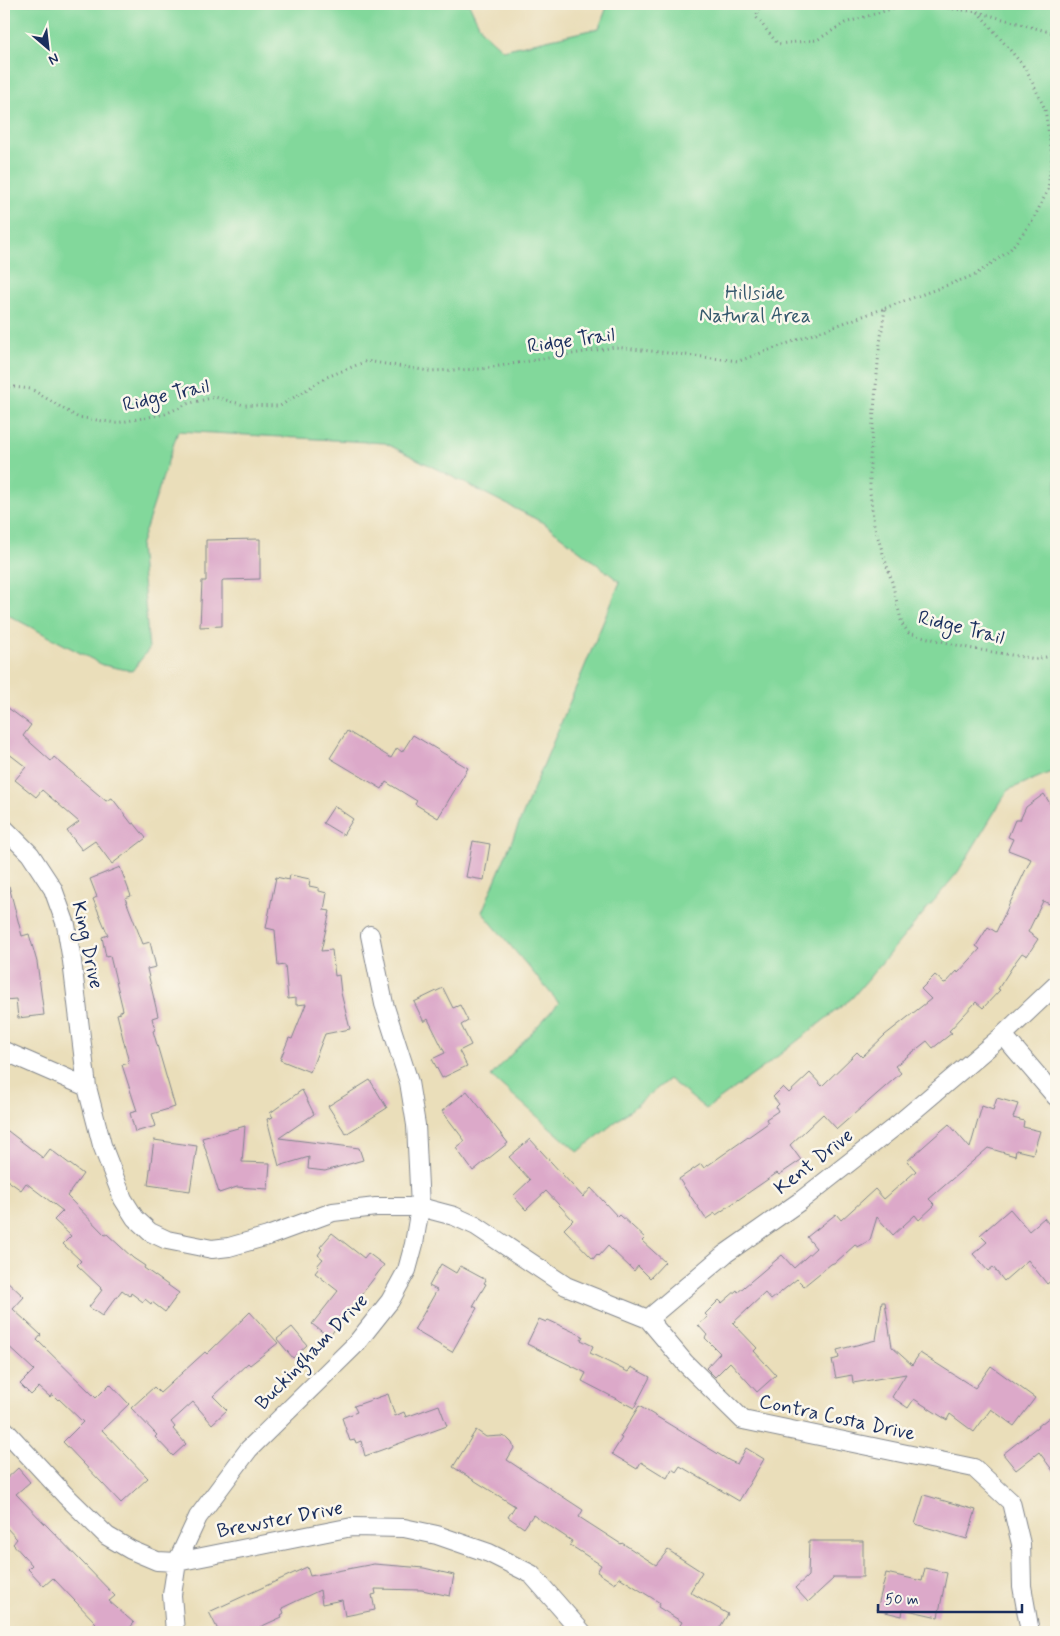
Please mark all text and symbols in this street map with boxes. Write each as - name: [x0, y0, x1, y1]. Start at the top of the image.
- north arrow: [22, 22, 72, 72]
- text: N: [45, 48, 62, 69]
- park label: Hillside Natural Area: [699, 280, 811, 330]
- street label: Ridge Trail: [525, 321, 617, 361]
- street label: Ridge Trail: [120, 373, 212, 420]
- street label: Ridge Trail: [915, 604, 1007, 653]
- street label: King Drive: [64, 899, 109, 992]
- street label: Kent Drive: [769, 1122, 859, 1202]
- street label: Buckingham Drive: [249, 1288, 376, 1418]
- street label: Contra Costa Drive: [756, 1388, 918, 1448]
- street label: Brewster Drive: [215, 1495, 345, 1545]
- scale bar: [878, 1581, 1021, 1613]
- text: 50 m: [885, 1590, 919, 1610]

